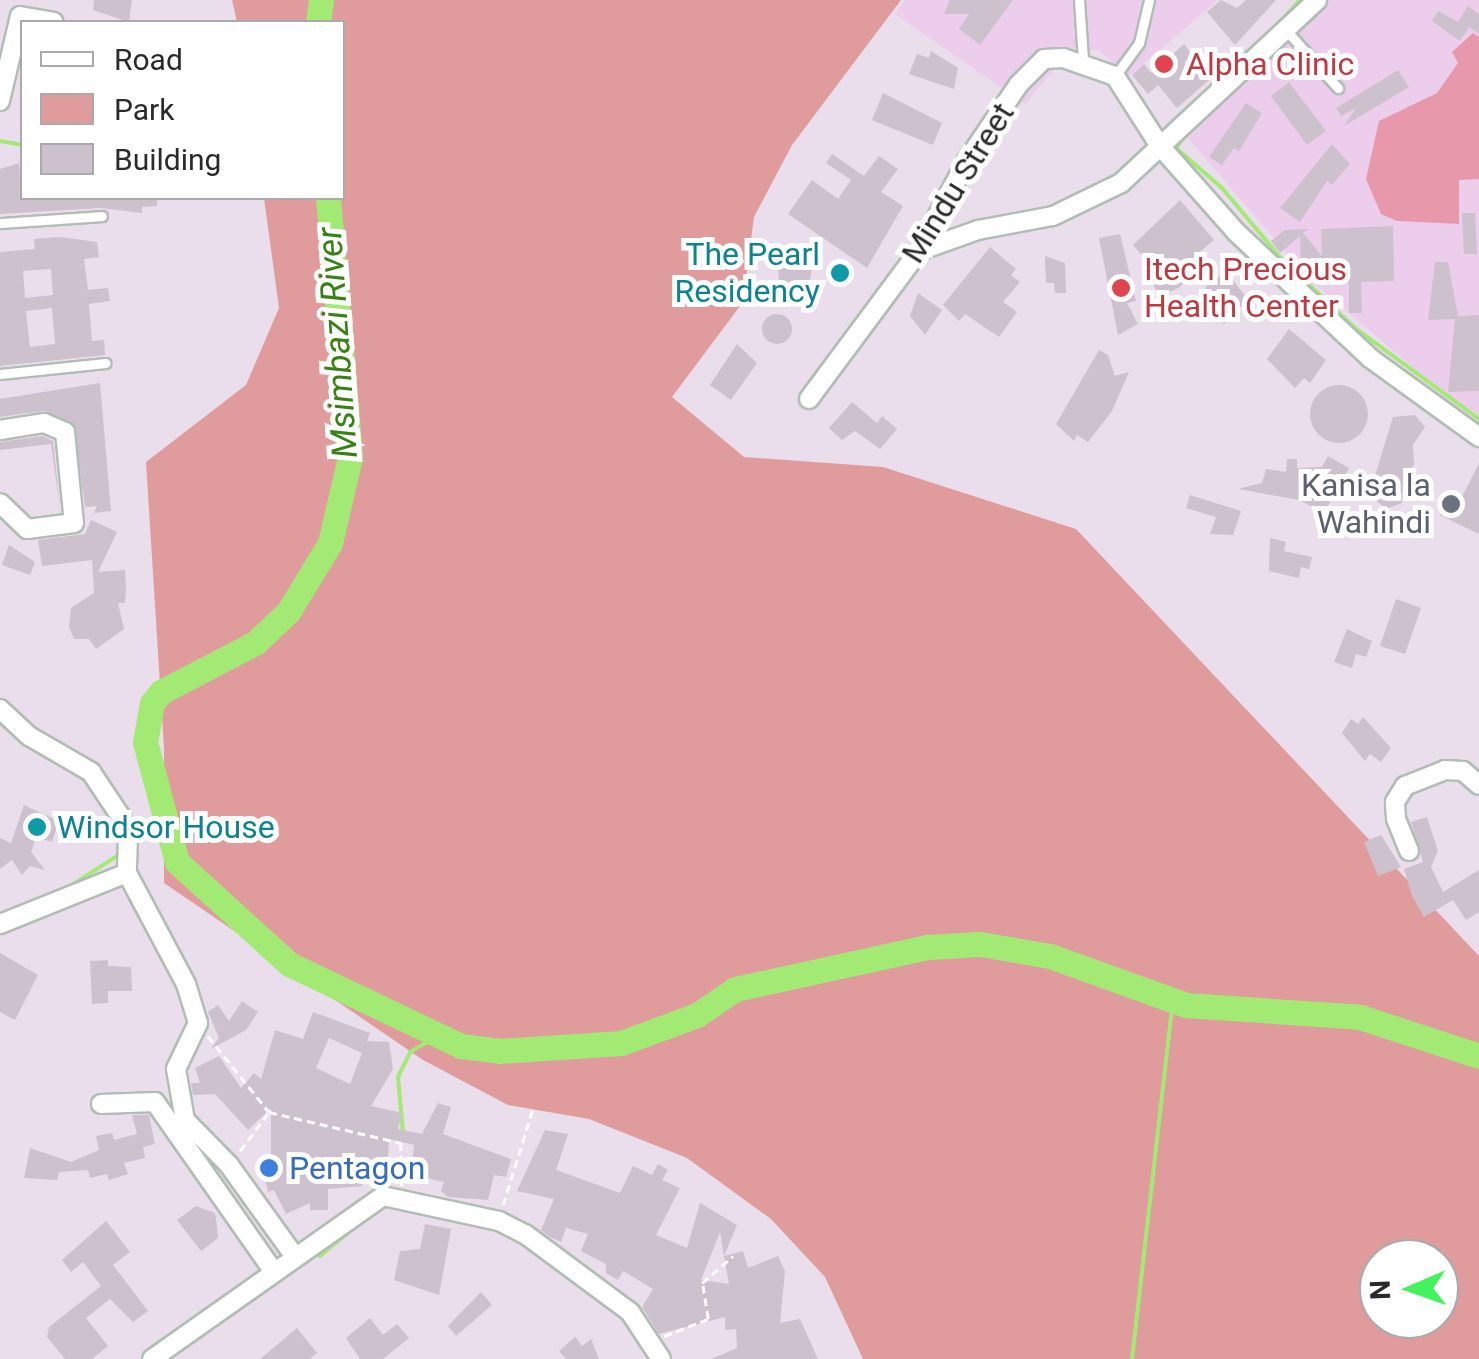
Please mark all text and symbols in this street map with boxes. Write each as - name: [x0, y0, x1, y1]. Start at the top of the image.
- legend: [20, 20, 345, 200]
- text: Road: [114, 42, 183, 77]
- place label: Alpha Clinic: [1186, 45, 1354, 83]
- marker: Alpha Clinic: [1151, 51, 1177, 77]
- text: Park: [114, 92, 174, 127]
- street label: Mindu Street: [894, 96, 1022, 270]
- text: Building: [114, 142, 221, 177]
- water label: Msimbazi River: [309, 226, 367, 460]
- place label: The Pearl Residency: [674, 236, 820, 311]
- place label: Itech Precious Health Center: [1144, 251, 1347, 326]
- marker: The Pearl Residency: [829, 262, 851, 284]
- marker: Itech Precious Health Center: [1108, 275, 1134, 301]
- place label: Kanisa la Wahindi: [1301, 467, 1431, 542]
- marker: Kanisa la Wahindi: [1440, 493, 1462, 515]
- place label: Windsor House: [57, 808, 275, 846]
- marker: Windsor House: [26, 816, 48, 838]
- place label: Pentagon: [289, 1149, 425, 1187]
- marker: Pentagon: [258, 1157, 280, 1179]
- north arrow: [1359, 1239, 1459, 1339]
- text: N: [1364, 1280, 1397, 1300]

